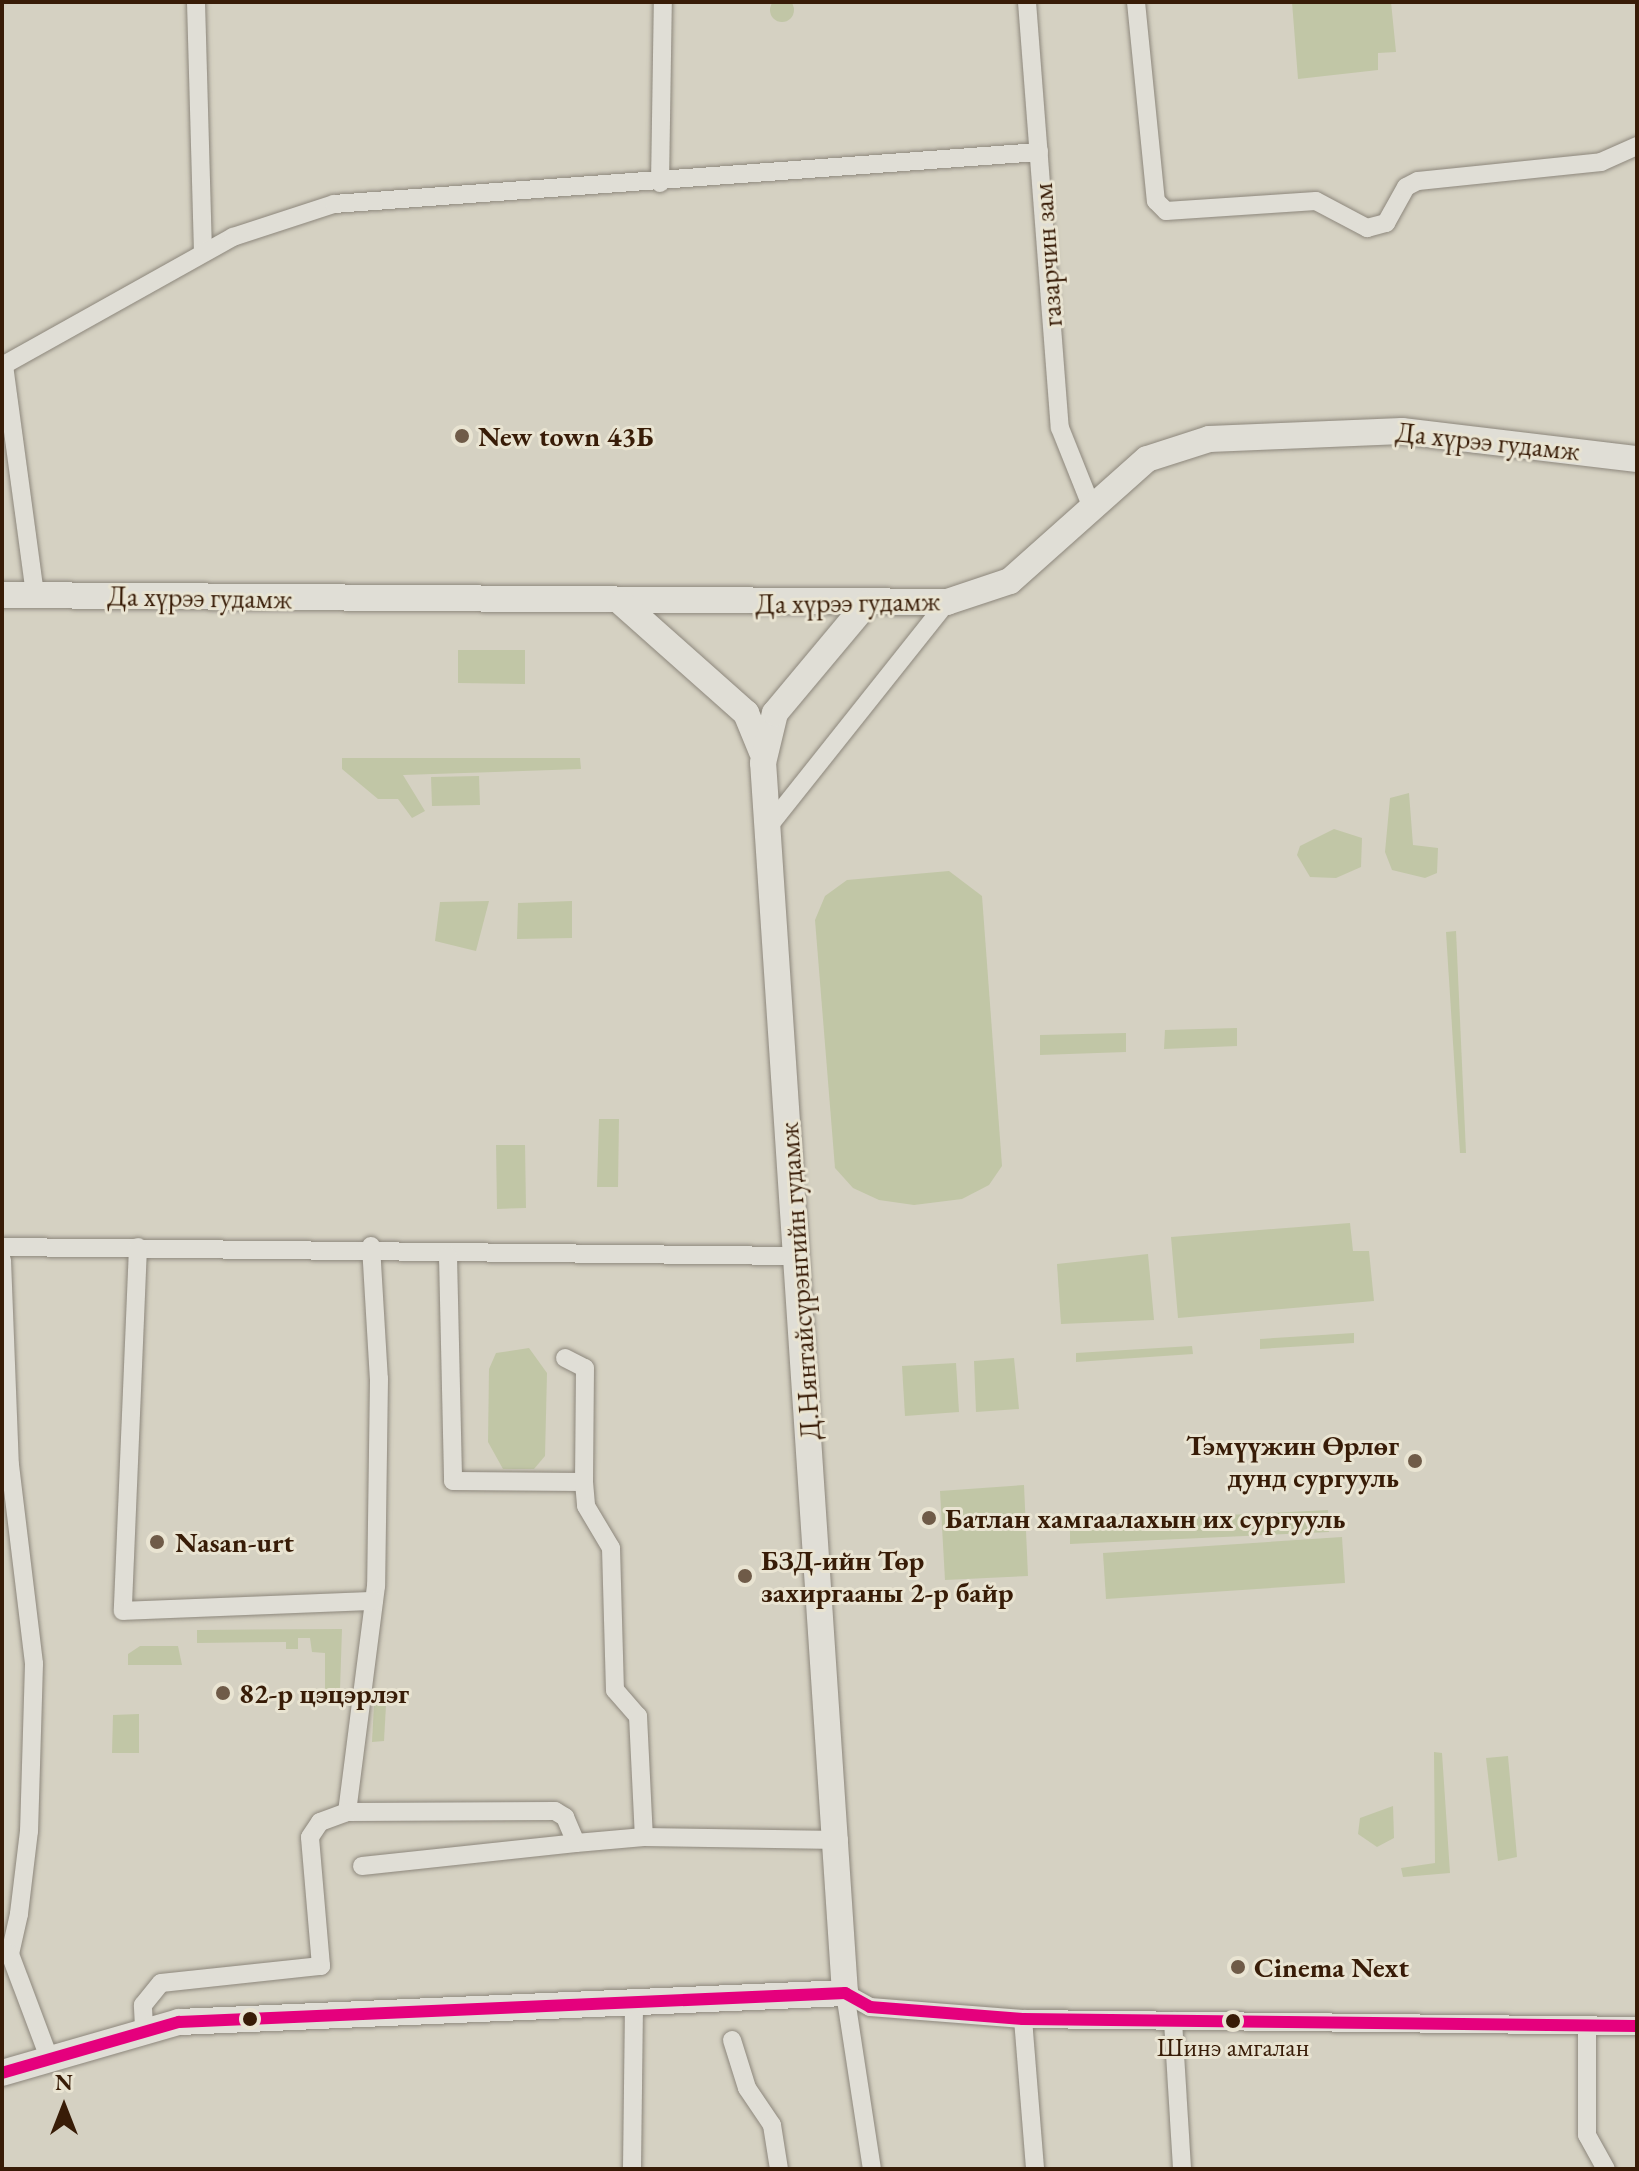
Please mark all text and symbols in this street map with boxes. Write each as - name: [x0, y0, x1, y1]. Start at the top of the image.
- street label: газарчин зам: [1025, 182, 1069, 328]
- street label: Да хүрээ гудамж: [1394, 415, 1582, 467]
- place label: New town 43Б: [478, 419, 654, 453]
- marker: New town 43Б: [453, 427, 471, 445]
- street label: Да хүрээ гудамж: [107, 579, 293, 615]
- street label: Да хүрээ гудамж: [755, 584, 941, 620]
- street label: Д.Нянтайсүрэнгийн гудамж: [771, 1121, 827, 1441]
- place label: Тэмүүжин Өрлөг дунд сургууль: [1186, 1428, 1399, 1494]
- marker: Тэмүүжин Өрлөг дунд сургууль: [1406, 1452, 1424, 1470]
- place label: Батлан хамгаалахын их сургууль: [945, 1501, 1345, 1535]
- marker: Батлан хамгаалахын их сургууль: [920, 1509, 938, 1527]
- place label: Nasan-urt: [175, 1525, 294, 1559]
- marker: Nasan-urt: [146, 1531, 168, 1553]
- place label: БЗД-ийн Төр захиргааны 2-р байр: [761, 1543, 1013, 1609]
- marker: БЗД-ийн Төр захиргааны 2-р байр: [736, 1567, 754, 1585]
- place label: 82-р цэцэрлэг: [239, 1676, 409, 1710]
- marker: 82-р цэцэрлэг: [214, 1684, 232, 1702]
- place label: Cinema Next: [1254, 1950, 1409, 1984]
- marker: Cinema Next: [1229, 1958, 1247, 1976]
- unlabelled marker: [242, 2011, 258, 2027]
- marker: Шинэ амгалан: [1225, 2013, 1241, 2029]
- place label: Шинэ амгалан: [1157, 2032, 1309, 2064]
- north arrow: [24, 2067, 104, 2147]
- text: N: [55, 2068, 73, 2097]

